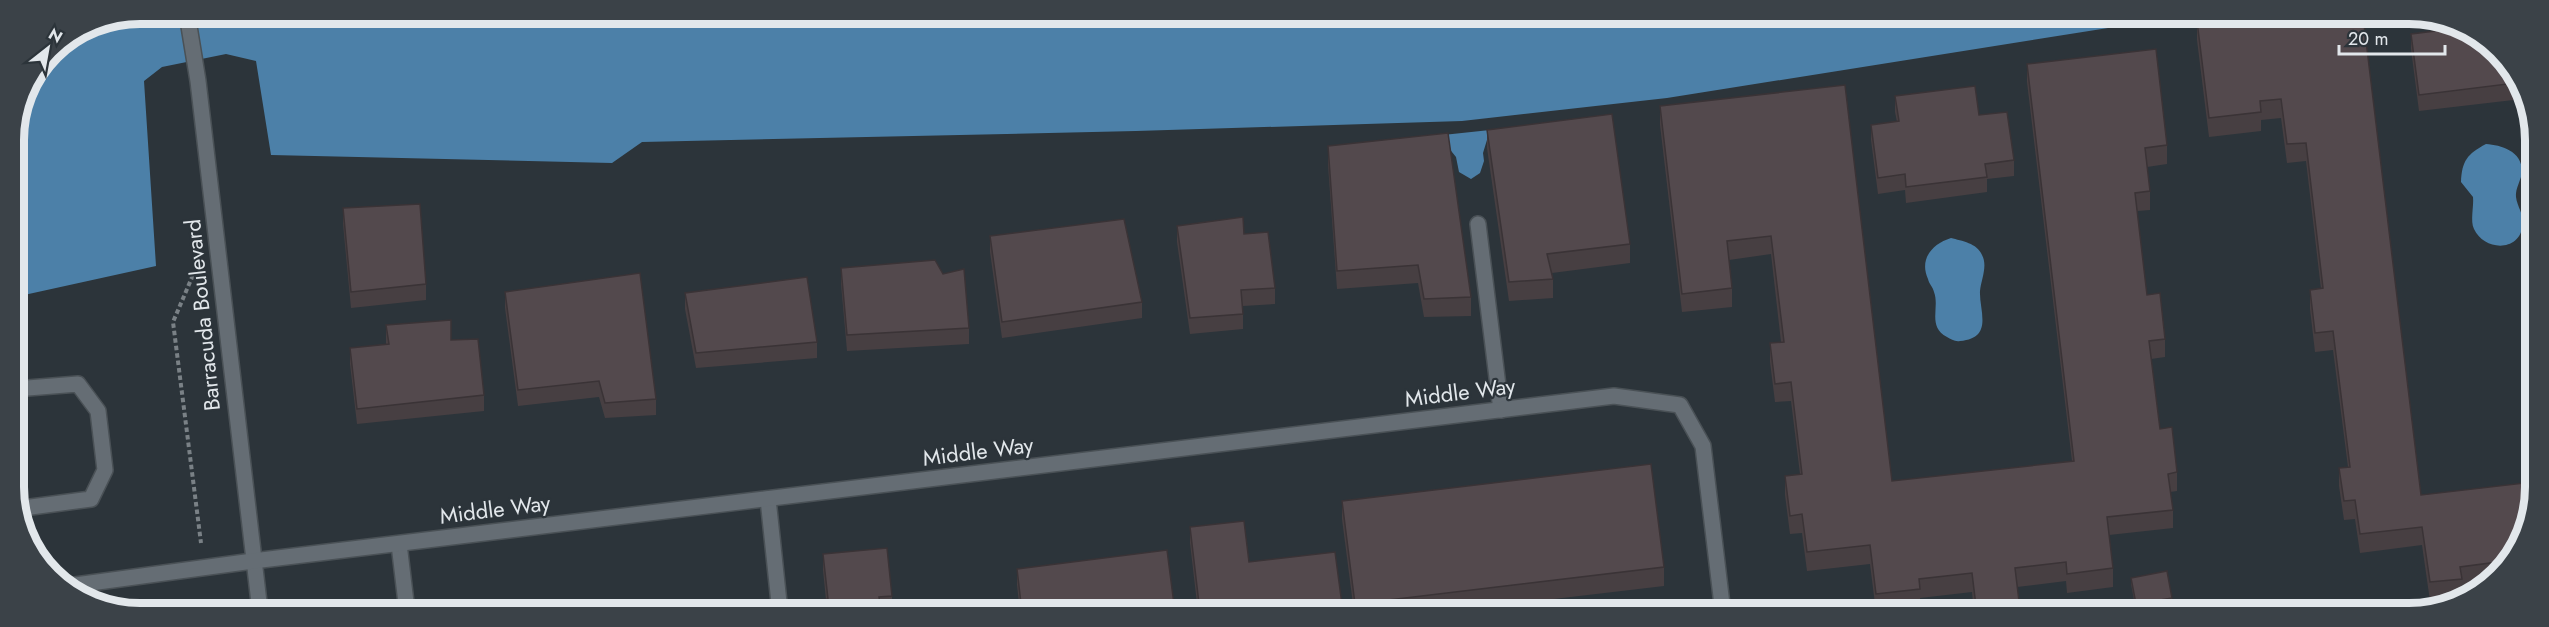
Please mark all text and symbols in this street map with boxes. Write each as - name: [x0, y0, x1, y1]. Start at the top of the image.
- north arrow: [18, 18, 78, 78]
- scale bar: [2339, 18, 2446, 56]
- text: N: [44, 22, 67, 49]
- text: 20 m: [2348, 26, 2388, 52]
- street label: Barracuda Boulevard: [176, 218, 228, 412]
- street label: Middle Way: [1403, 369, 1518, 415]
- street label: Middle Way: [921, 428, 1036, 474]
- street label: Middle Way: [438, 486, 553, 532]

